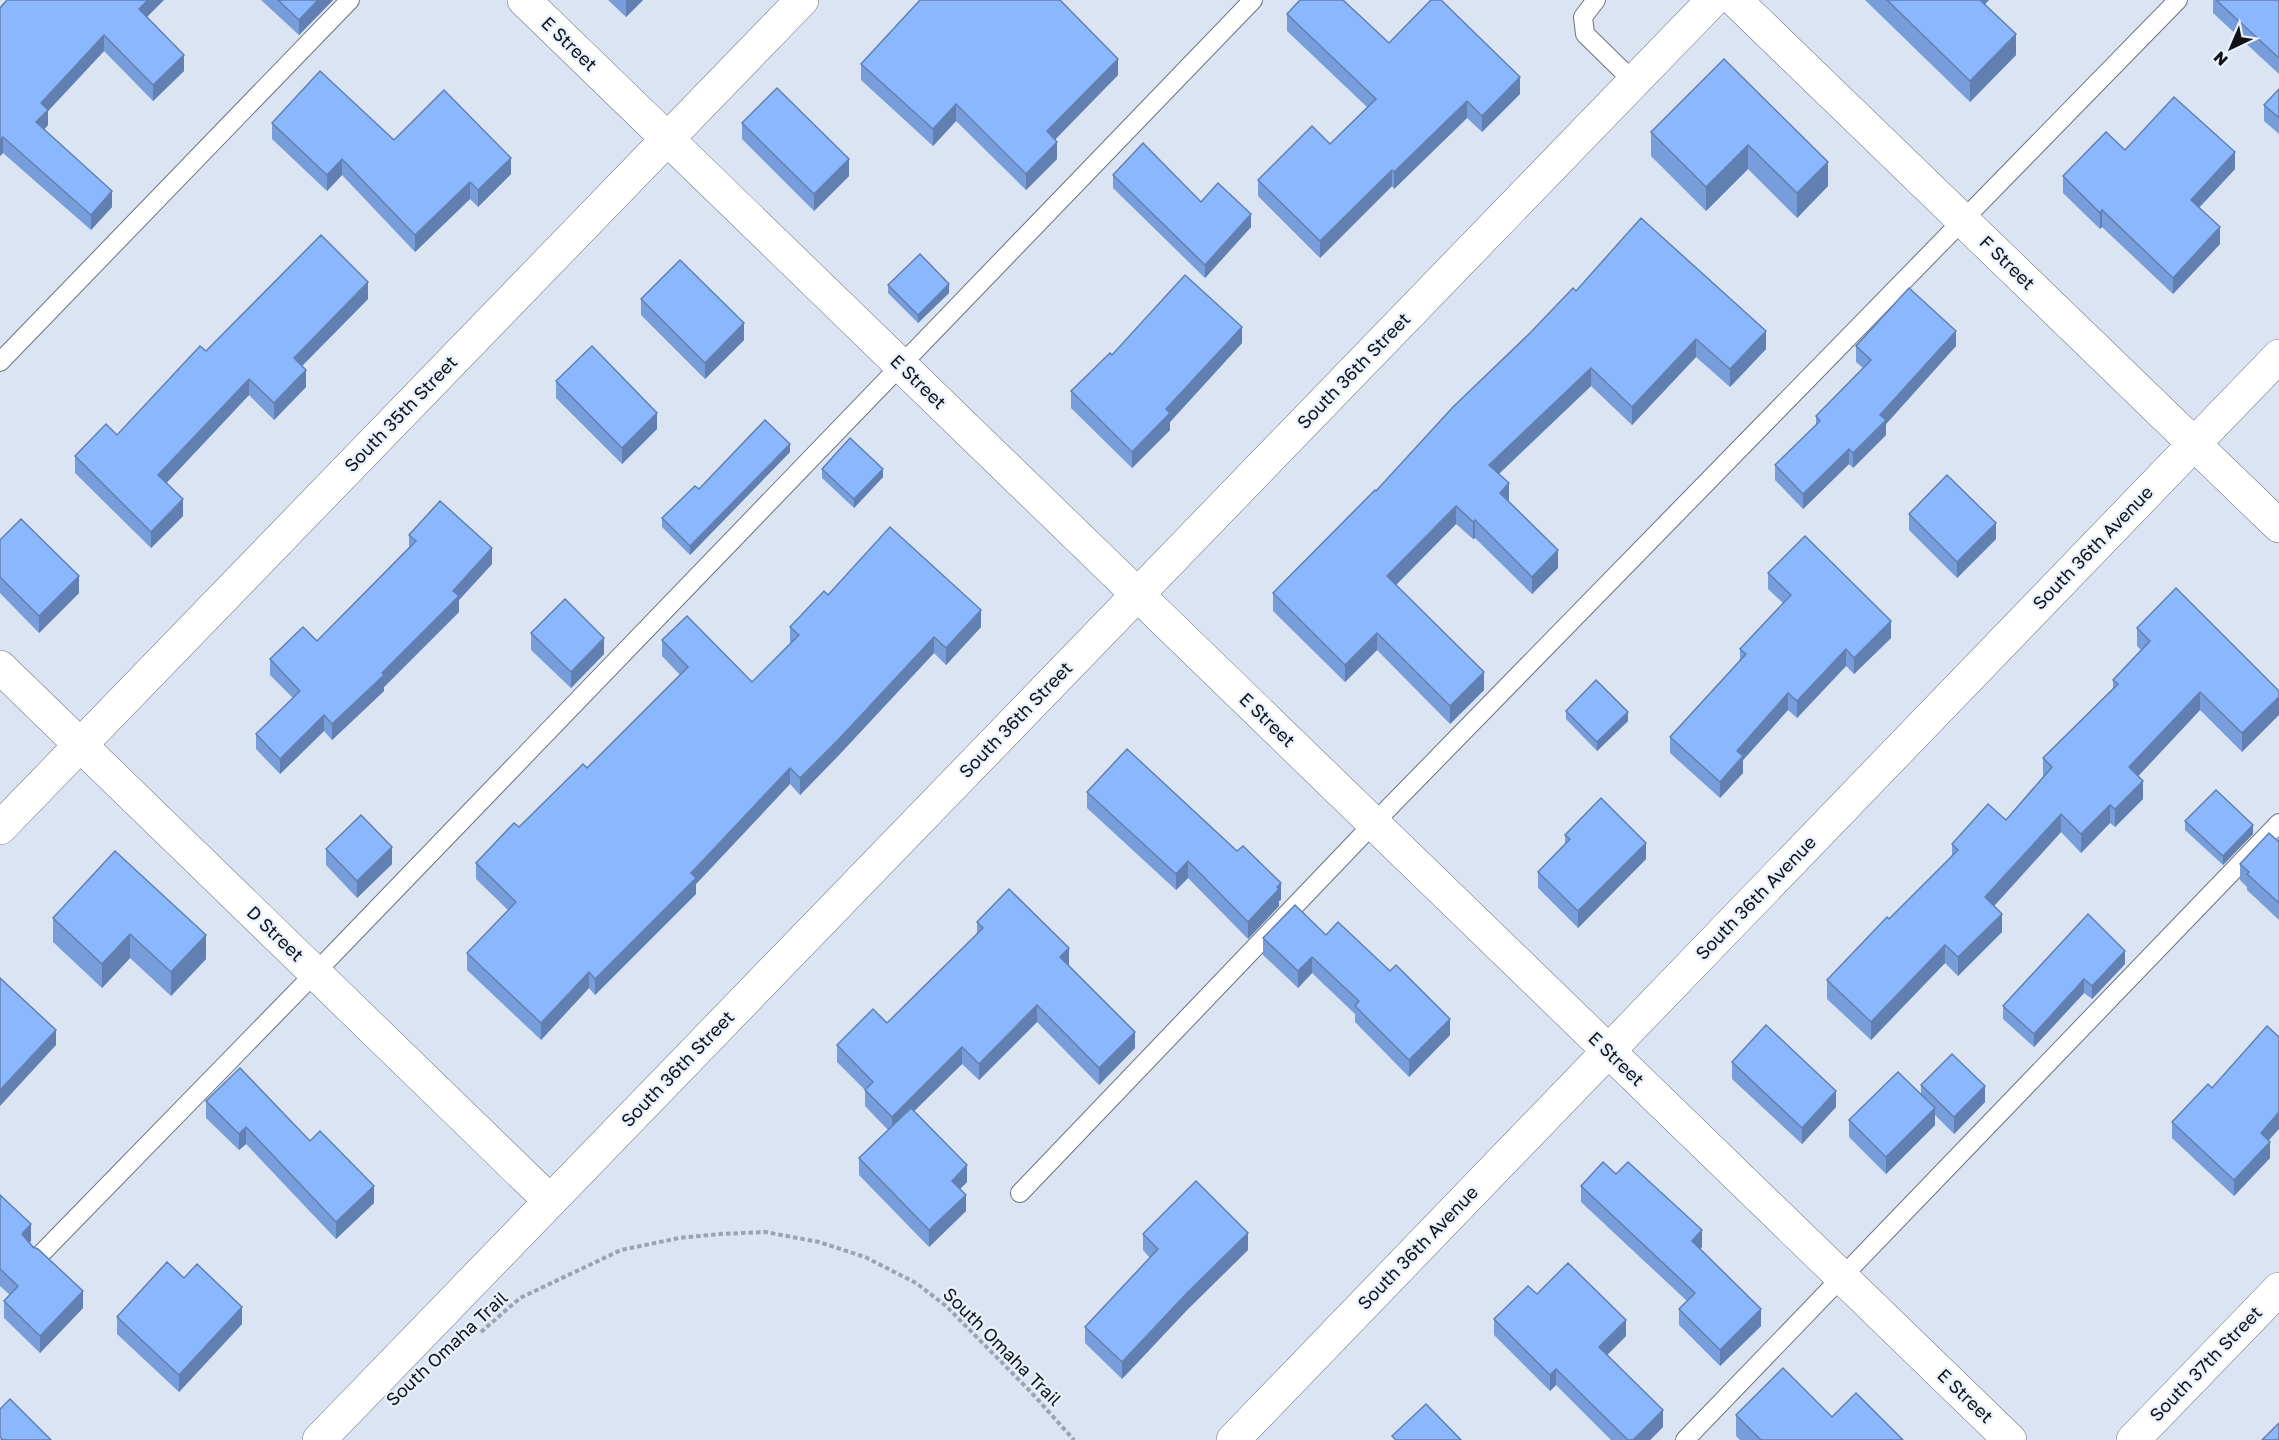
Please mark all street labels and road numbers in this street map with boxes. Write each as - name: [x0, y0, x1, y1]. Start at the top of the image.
- street label: E Street: [537, 11, 602, 75]
- street label: F Street: [1975, 231, 2040, 294]
- street label: South 36th Street: [1292, 307, 1414, 433]
- street label: E Street: [886, 349, 951, 413]
- street label: South 35th Street: [339, 351, 461, 476]
- street label: South 36th Avenue: [2028, 481, 2157, 614]
- street label: South 36th Street: [954, 656, 1076, 782]
- street label: E Street: [1235, 687, 1300, 751]
- street label: South 36th Avenue: [1691, 831, 1820, 964]
- street label: D Street: [243, 901, 309, 966]
- street label: South 36th Street: [616, 1005, 738, 1131]
- street label: E Street: [1584, 1026, 1649, 1090]
- street label: South 36th Avenue: [1353, 1181, 1482, 1314]
- street label: South Omaha Trail: [939, 1283, 1067, 1410]
- street label: South Omaha Trail: [381, 1286, 512, 1410]
- street label: South 37th Street: [2145, 1301, 2266, 1426]
- street label: E Street: [1933, 1363, 1998, 1427]

